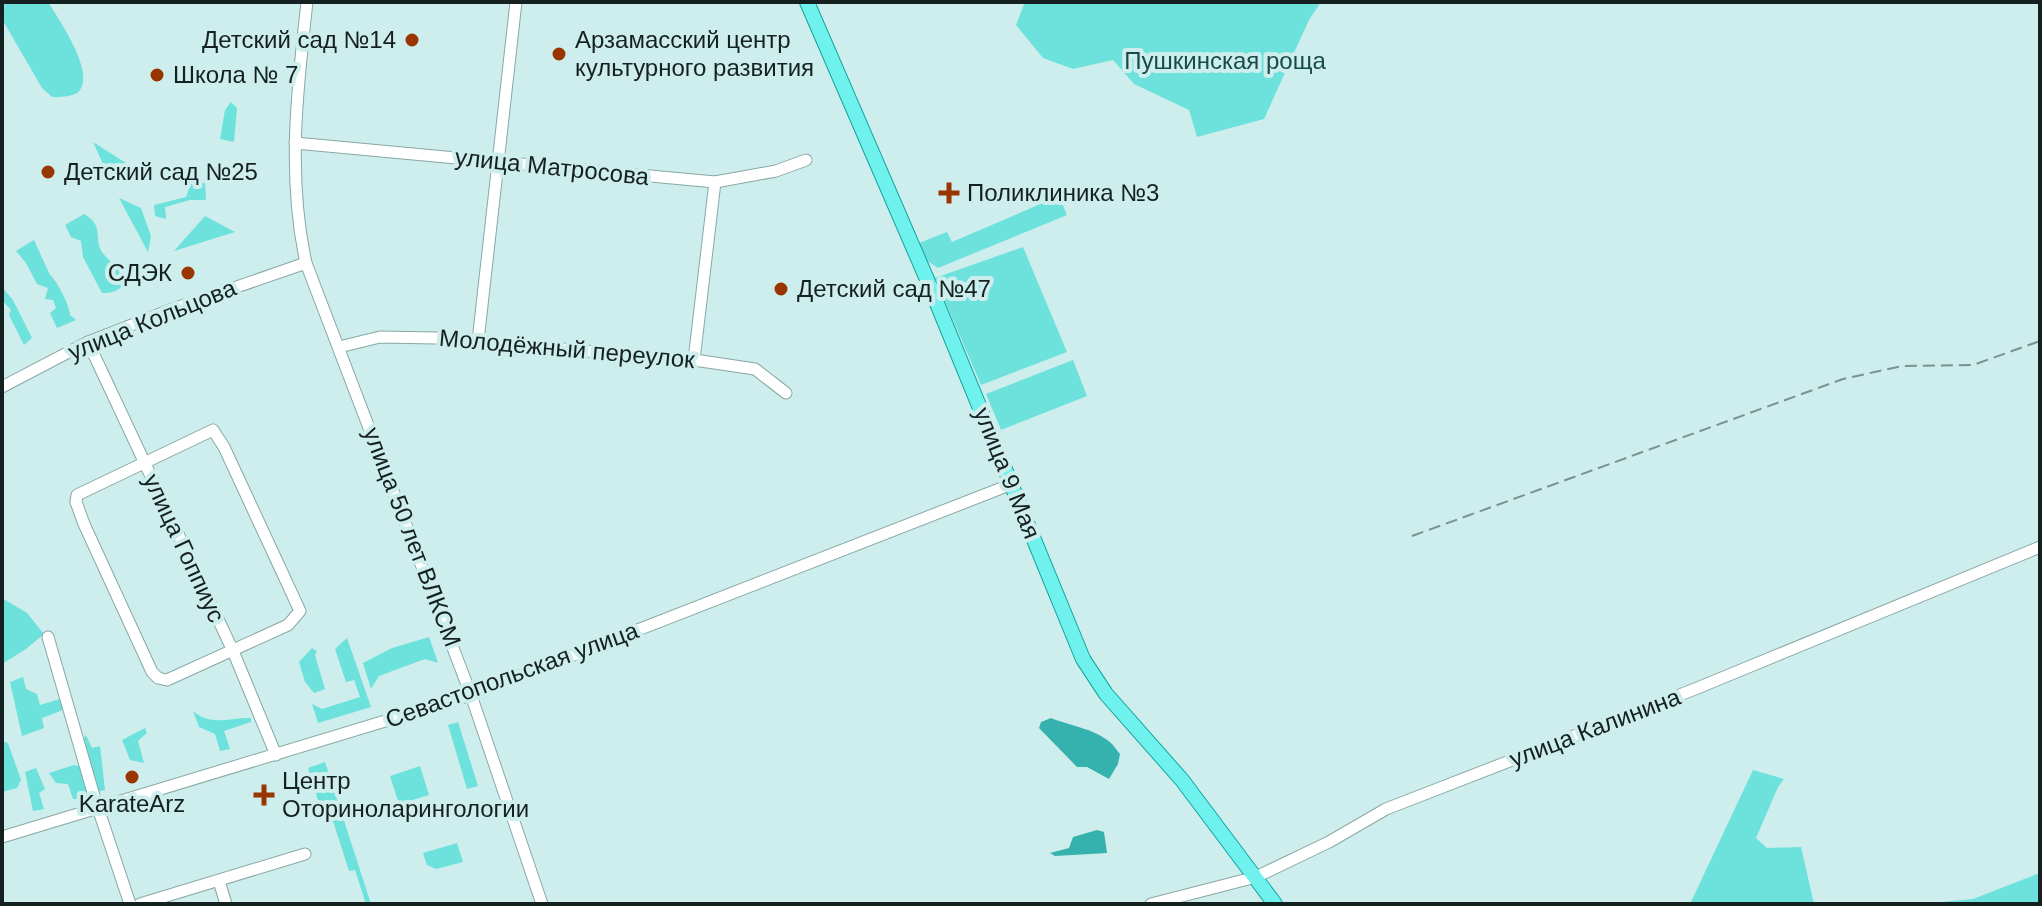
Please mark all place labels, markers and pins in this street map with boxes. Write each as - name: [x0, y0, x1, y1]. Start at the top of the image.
- place label: Детский сад №14: [202, 26, 396, 53]
- place label: Арзамасский центр культурного развития: [575, 26, 814, 81]
- marker: Детский сад №14: [403, 31, 421, 49]
- marker: Арзамасский центр культурного развития: [550, 45, 568, 63]
- place label: Школа № 7: [173, 61, 298, 88]
- marker: Школа № 7: [148, 66, 166, 84]
- place label: Детский сад №25: [64, 158, 258, 185]
- marker: Детский сад №25: [39, 163, 57, 181]
- place label: Поликлиника №3: [967, 179, 1159, 206]
- marker: Поликлиника №3: [938, 182, 960, 204]
- place label: СДЭК: [108, 259, 172, 286]
- marker: СДЭК: [179, 264, 197, 282]
- place label: Детский сад №47: [797, 275, 991, 302]
- marker: Детский сад №47: [772, 280, 790, 298]
- place label: Центр Оториноларингологии: [282, 767, 529, 822]
- marker: KarateArz: [123, 768, 141, 786]
- marker: Центр Оториноларингологии: [253, 784, 275, 806]
- place label: KarateArz: [79, 790, 185, 817]

